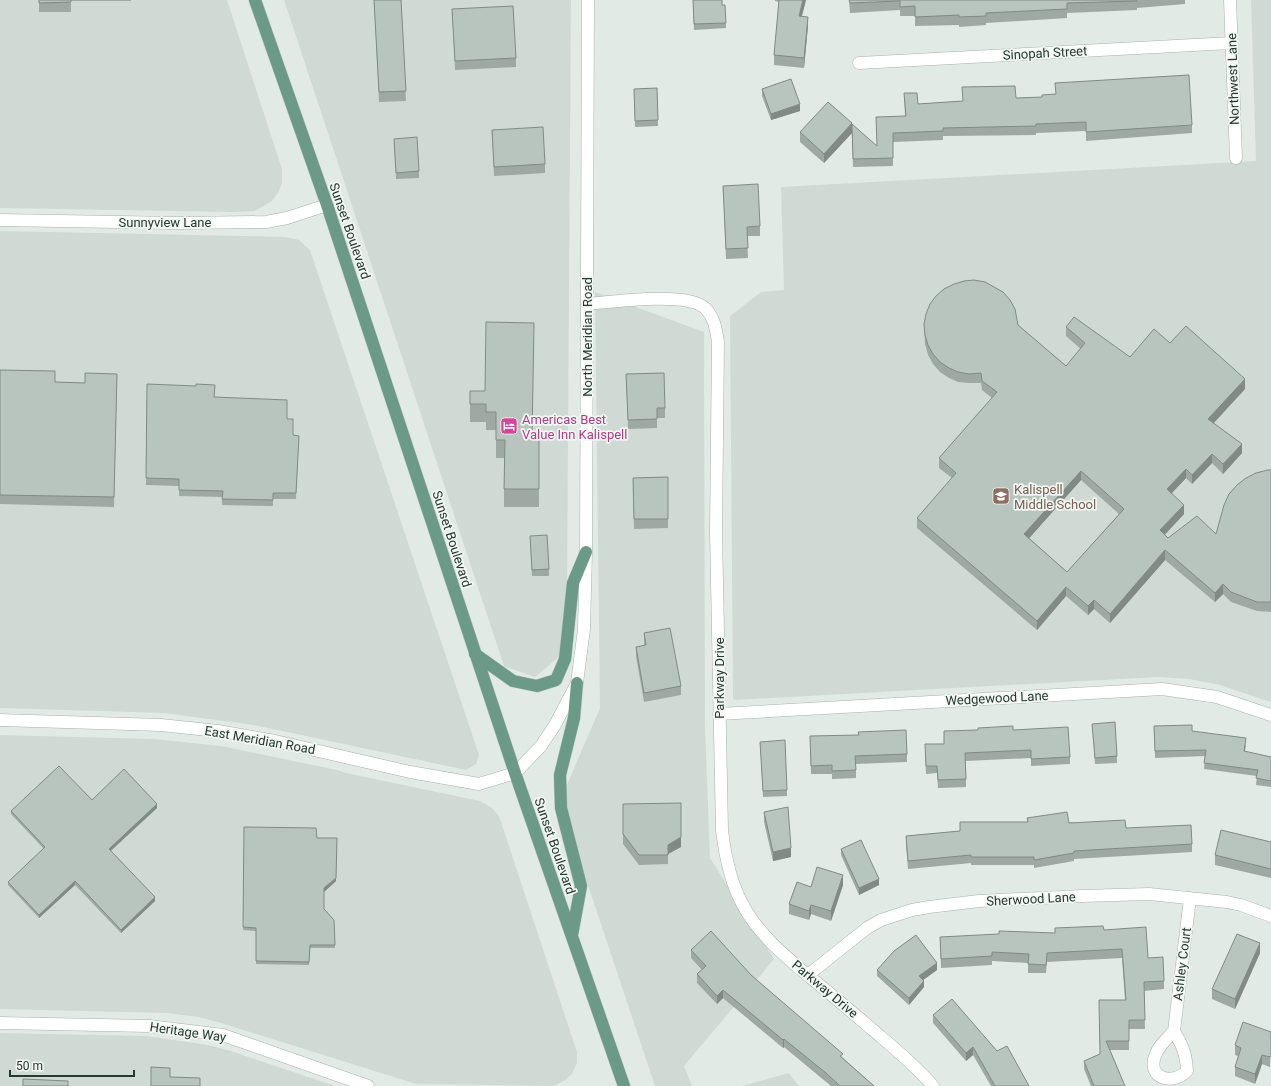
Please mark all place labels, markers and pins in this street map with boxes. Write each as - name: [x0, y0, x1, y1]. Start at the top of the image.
- place label: Americas Best Value Inn Kalispell: [522, 412, 627, 442]
- hotel icon: Americas Best Value Inn Kalispell: [499, 416, 519, 436]
- place label: Kalispell Middle School: [1014, 482, 1096, 512]
- school or university icon: Kalispell Middle School: [991, 486, 1011, 506]

